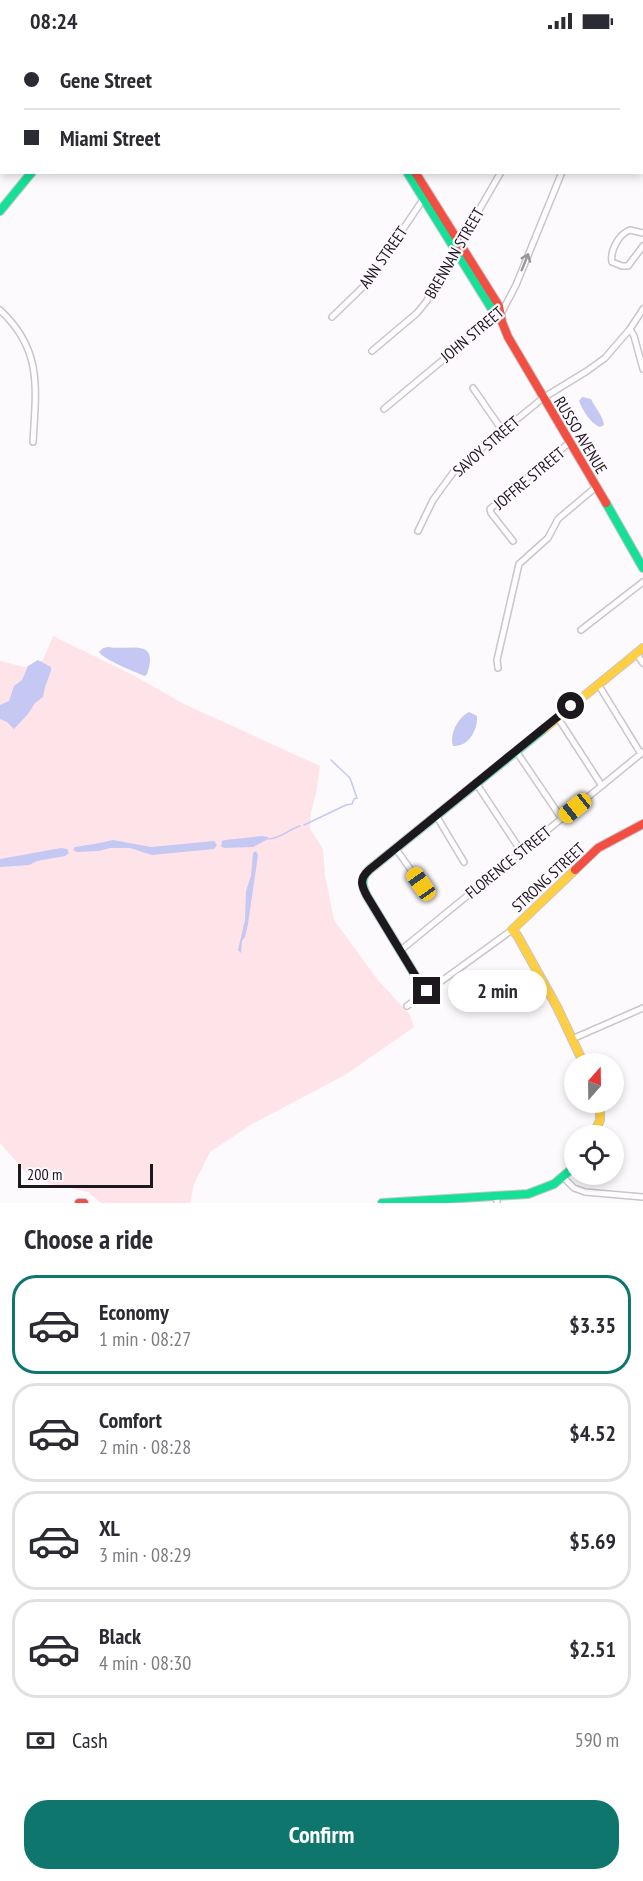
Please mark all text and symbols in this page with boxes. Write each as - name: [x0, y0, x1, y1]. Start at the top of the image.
- text: 08:24: [30, 7, 78, 35]
- text: Gene Street: [60, 66, 152, 94]
- text: Miami Street: [60, 124, 160, 152]
- street label: BRENNAN STREET: [420, 204, 488, 302]
- street label: ANN STREET: [355, 222, 411, 292]
- one-way arrow: [520, 253, 531, 272]
- street label: JOHN STREET: [436, 302, 507, 367]
- street label: RUSSO AVENUE: [550, 393, 612, 477]
- street label: SAVOY STREET: [449, 412, 523, 480]
- street label: JOFFRE STREET: [489, 443, 569, 514]
- route start: [557, 692, 584, 719]
- car: [555, 790, 595, 826]
- street label: FLORENCE STREET: [461, 821, 555, 903]
- street label: STRONG STREET: [507, 838, 589, 916]
- car: [403, 864, 439, 904]
- callout: 2 min: [448, 970, 547, 1012]
- route end: [413, 977, 440, 1004]
- text: 2 min: [477, 978, 518, 1004]
- north arrow: [564, 1053, 624, 1113]
- map controls: [564, 1053, 624, 1185]
- button: locate: [564, 1125, 624, 1185]
- scale bar: [18, 1161, 153, 1188]
- text: 200 m: [27, 1164, 62, 1184]
- text: Choose a ride: [24, 1222, 153, 1256]
- icon: car: [27, 1298, 81, 1352]
- text: Economy: [99, 1298, 169, 1326]
- text: $3.35: [569, 1311, 616, 1339]
- text: 1 min · 08:27: [99, 1326, 191, 1352]
- icon: car: [27, 1406, 81, 1460]
- text: Comfort: [99, 1406, 162, 1434]
- text: $4.52: [569, 1419, 616, 1447]
- text: 2 min · 08:28: [99, 1434, 191, 1460]
- icon: car: [27, 1514, 81, 1568]
- text: XL: [99, 1514, 120, 1542]
- text: $5.69: [569, 1527, 616, 1555]
- text: 3 min · 08:29: [99, 1542, 191, 1568]
- icon: car: [27, 1622, 81, 1676]
- text: Black: [99, 1622, 141, 1650]
- text: $2.51: [569, 1635, 616, 1663]
- text: 4 min · 08:30: [99, 1650, 191, 1676]
- icon: cash: [24, 1724, 57, 1757]
- text: Cash: [72, 1726, 108, 1754]
- text: 590 m: [575, 1727, 619, 1753]
- button: Confirm: [24, 1800, 619, 1869]

